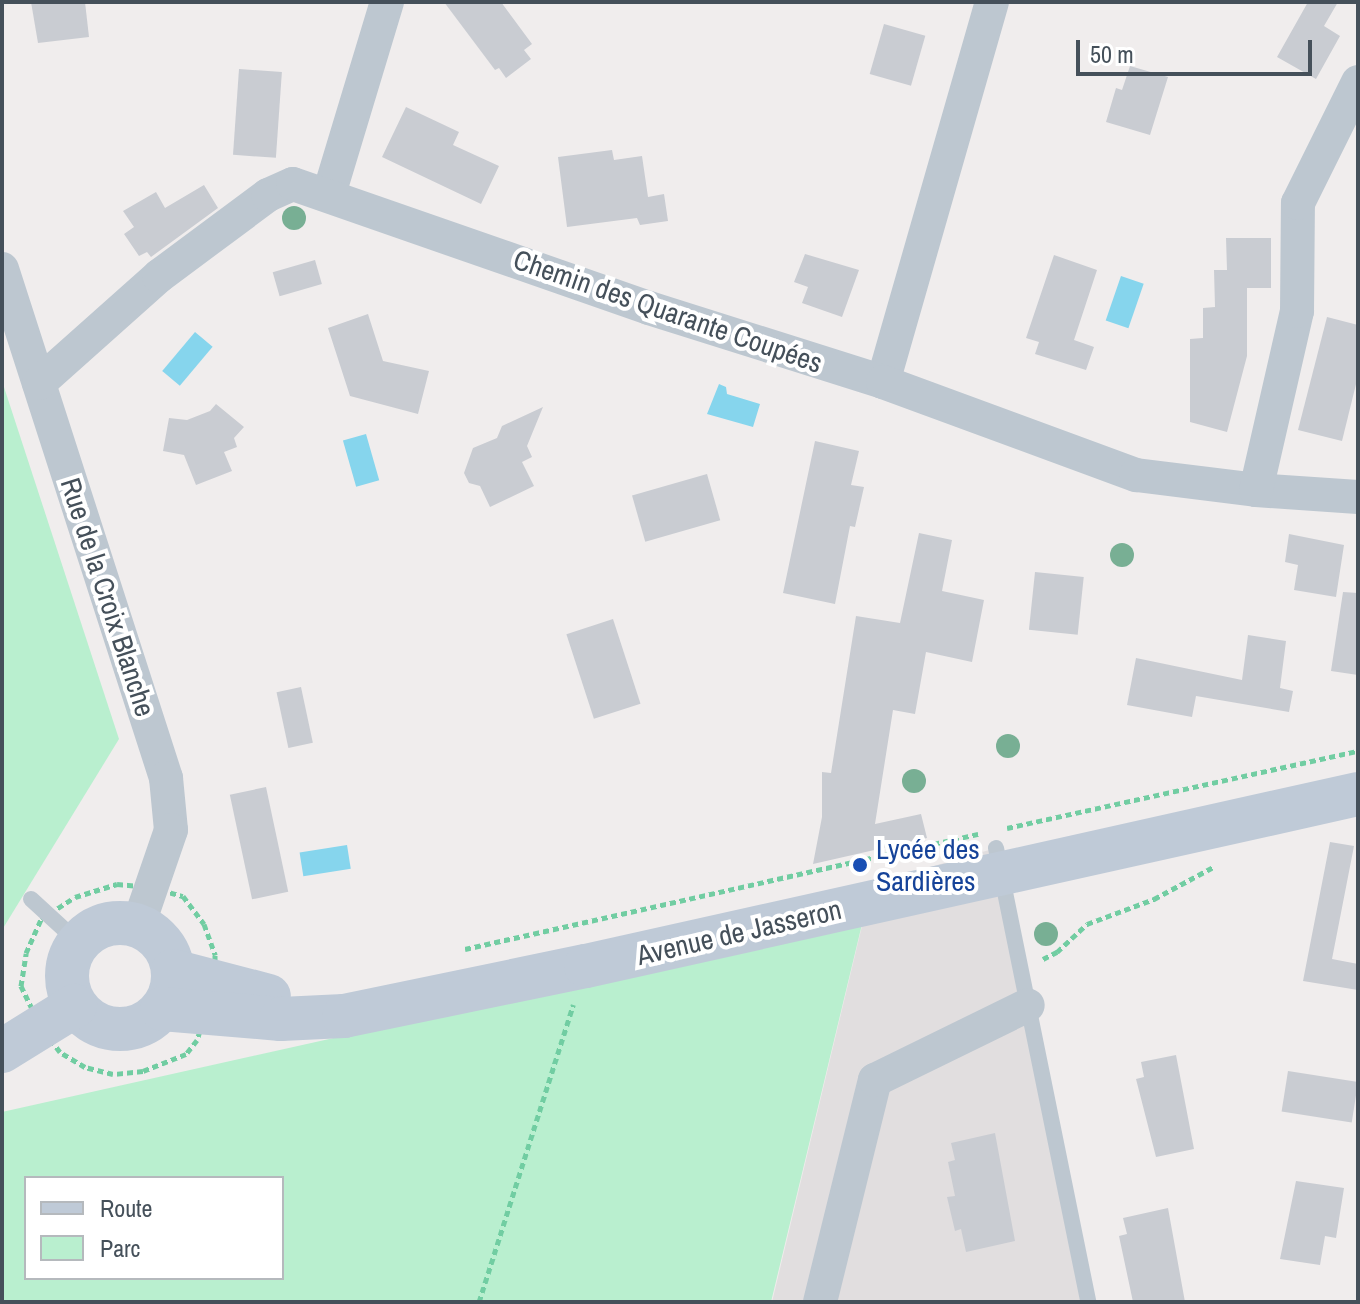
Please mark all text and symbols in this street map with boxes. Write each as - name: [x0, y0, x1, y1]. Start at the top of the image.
- scale bar: [1080, 24, 1316, 74]
- text: 50 m: [1090, 38, 1134, 70]
- street label: Chemin des Quarante Coupées: [509, 242, 827, 380]
- street label: Rue de la Croix Blanche: [54, 473, 162, 721]
- place label: Lycée des Sardières: [876, 832, 980, 898]
- marker: Lycée des Sardières: [851, 856, 869, 874]
- street label: Avenue de Jasseron: [633, 892, 845, 972]
- legend: [24, 1176, 284, 1280]
- text: Route: [100, 1192, 153, 1224]
- text: Parc: [100, 1232, 140, 1264]

